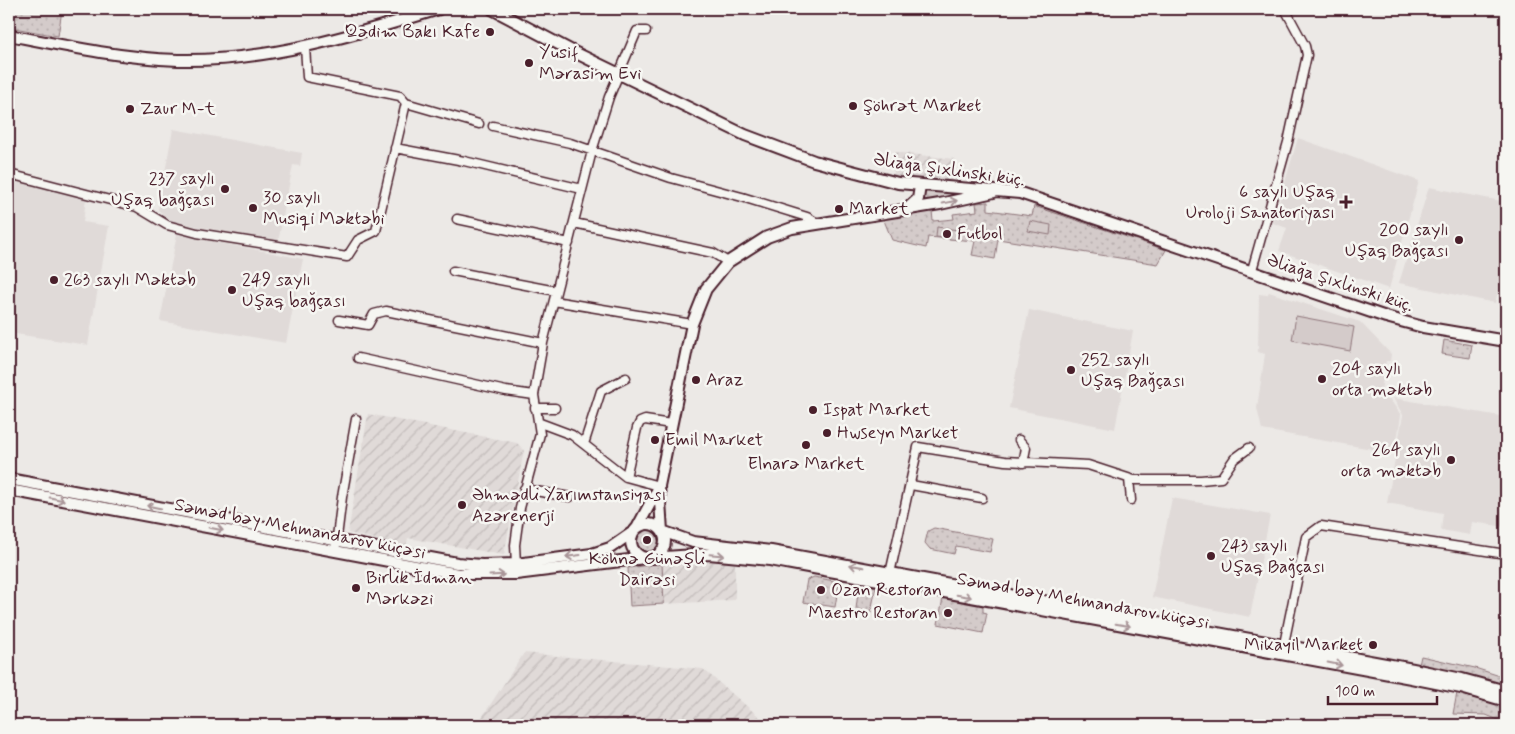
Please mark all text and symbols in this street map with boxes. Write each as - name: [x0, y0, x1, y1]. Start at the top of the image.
- place label: Qədim Bakı Kafe: [344, 20, 480, 44]
- marker: Qədim Bakı Kafe: [484, 26, 496, 38]
- place label: Yusif Mərasim Evi: [539, 41, 641, 86]
- marker: Yusif Mərasim Evi: [523, 57, 535, 69]
- place label: Şöhrət Market: [863, 94, 981, 118]
- place label: Zaur M-t: [140, 97, 216, 121]
- marker: Şöhrət Market: [847, 100, 859, 112]
- marker: Zaur M-t: [124, 103, 136, 115]
- street label: Əliağa Şıxlinski küç.: [872, 147, 1026, 193]
- place label: 237 saylı Uşaq bağçası: [111, 167, 215, 212]
- place label: 6 saylı Uşaq Uroloji Sanatoriyası: [1186, 180, 1335, 225]
- marker: 237 saylı Uşaq bağçası: [219, 183, 231, 195]
- place label: 30 saylı Musiqi Məktəbi: [263, 186, 384, 231]
- marker: 6 saylı Uşaq Uroloji Sanatoriyası: [1339, 195, 1353, 209]
- place label: Market: [849, 197, 910, 221]
- one-way arrow: [941, 197, 957, 206]
- marker: 30 saylı Musiqi Məktəbi: [247, 202, 259, 214]
- marker: Market: [833, 203, 845, 215]
- place label: 200 saylı Uşaq Bağçası: [1345, 218, 1449, 263]
- place label: Futbol: [957, 222, 1003, 246]
- marker: Futbol: [941, 228, 953, 240]
- marker: 200 saylı Uşaq Bağçası: [1453, 234, 1465, 246]
- street label: Əliağa Şıxlinski küç.: [1264, 248, 1416, 318]
- place label: 263 saylı Məktəb: [64, 268, 196, 292]
- place label: 249 saylı Uşaq bağçası: [242, 268, 346, 313]
- marker: 263 saylı Məktəb: [48, 274, 60, 286]
- marker: 249 saylı Uşaq bağçası: [226, 284, 238, 296]
- place label: 252 saylı Uşaq Bağçası: [1081, 348, 1185, 393]
- place label: 204 saylı orta məktəb: [1332, 357, 1432, 402]
- marker: 252 saylı Uşaq Bağçası: [1065, 364, 1077, 376]
- place label: Araz: [706, 368, 744, 392]
- marker: 204 saylı orta məktəb: [1316, 373, 1328, 385]
- marker: Araz: [690, 374, 702, 386]
- place label: Ispat Market: [823, 398, 931, 422]
- marker: Ispat Market: [807, 404, 819, 416]
- place label: Hwseyn Market: [837, 421, 958, 445]
- marker: Hwseyn Market: [821, 427, 833, 439]
- place label: Emil Market: [665, 428, 763, 452]
- marker: Emil Market: [649, 434, 661, 446]
- place label: 264 saylı orta məktəb: [1341, 438, 1441, 483]
- marker: Elnarə Market: [800, 439, 812, 451]
- place label: Elnarə Market: [747, 452, 865, 476]
- marker: 264 saylı orta məktəb: [1445, 454, 1457, 466]
- place label: Əhmədli Yarımstansiyası Azərenerji: [472, 483, 666, 528]
- street label: Səməd bəy Mehmandarov küçəsi: [172, 493, 428, 565]
- one-way arrow: [48, 495, 64, 505]
- marker: Əhmədli Yarımstansiyası Azərenerji: [456, 499, 468, 511]
- one-way arrow: [146, 502, 162, 511]
- one-way arrow: [208, 525, 224, 535]
- marker: Köhnə Günəşli Dairəsi: [641, 534, 653, 546]
- place label: 243 saylı Uşaq Bağçası: [1221, 534, 1325, 579]
- place label: Köhnə Günəşli Dairəsi: [589, 547, 705, 592]
- one-way arrow: [709, 550, 725, 559]
- marker: 243 saylı Uşaq Bağçası: [1205, 550, 1217, 562]
- one-way arrow: [565, 551, 581, 561]
- one-way arrow: [849, 561, 865, 571]
- place label: Birlik İdman Mərkəzi: [366, 566, 472, 611]
- street label: Səməd bəy Mehmandarov küçəsi: [955, 567, 1211, 635]
- one-way arrow: [489, 571, 505, 580]
- place label: Ozan Restoran: [831, 578, 942, 602]
- marker: Birlik İdman Mərkəzi: [350, 582, 362, 594]
- marker: Ozan Restoran: [815, 584, 827, 596]
- one-way arrow: [955, 591, 971, 601]
- place label: Maestro Restoran: [808, 601, 938, 625]
- marker: Maestro Restoran: [942, 607, 954, 619]
- one-way arrow: [1115, 621, 1131, 631]
- place label: Mikayil Market: [1244, 633, 1363, 657]
- marker: Mikayil Market: [1367, 639, 1379, 651]
- one-way arrow: [1326, 660, 1342, 670]
- scale bar: [1328, 674, 1436, 706]
- text: 100 m: [1335, 682, 1375, 702]

